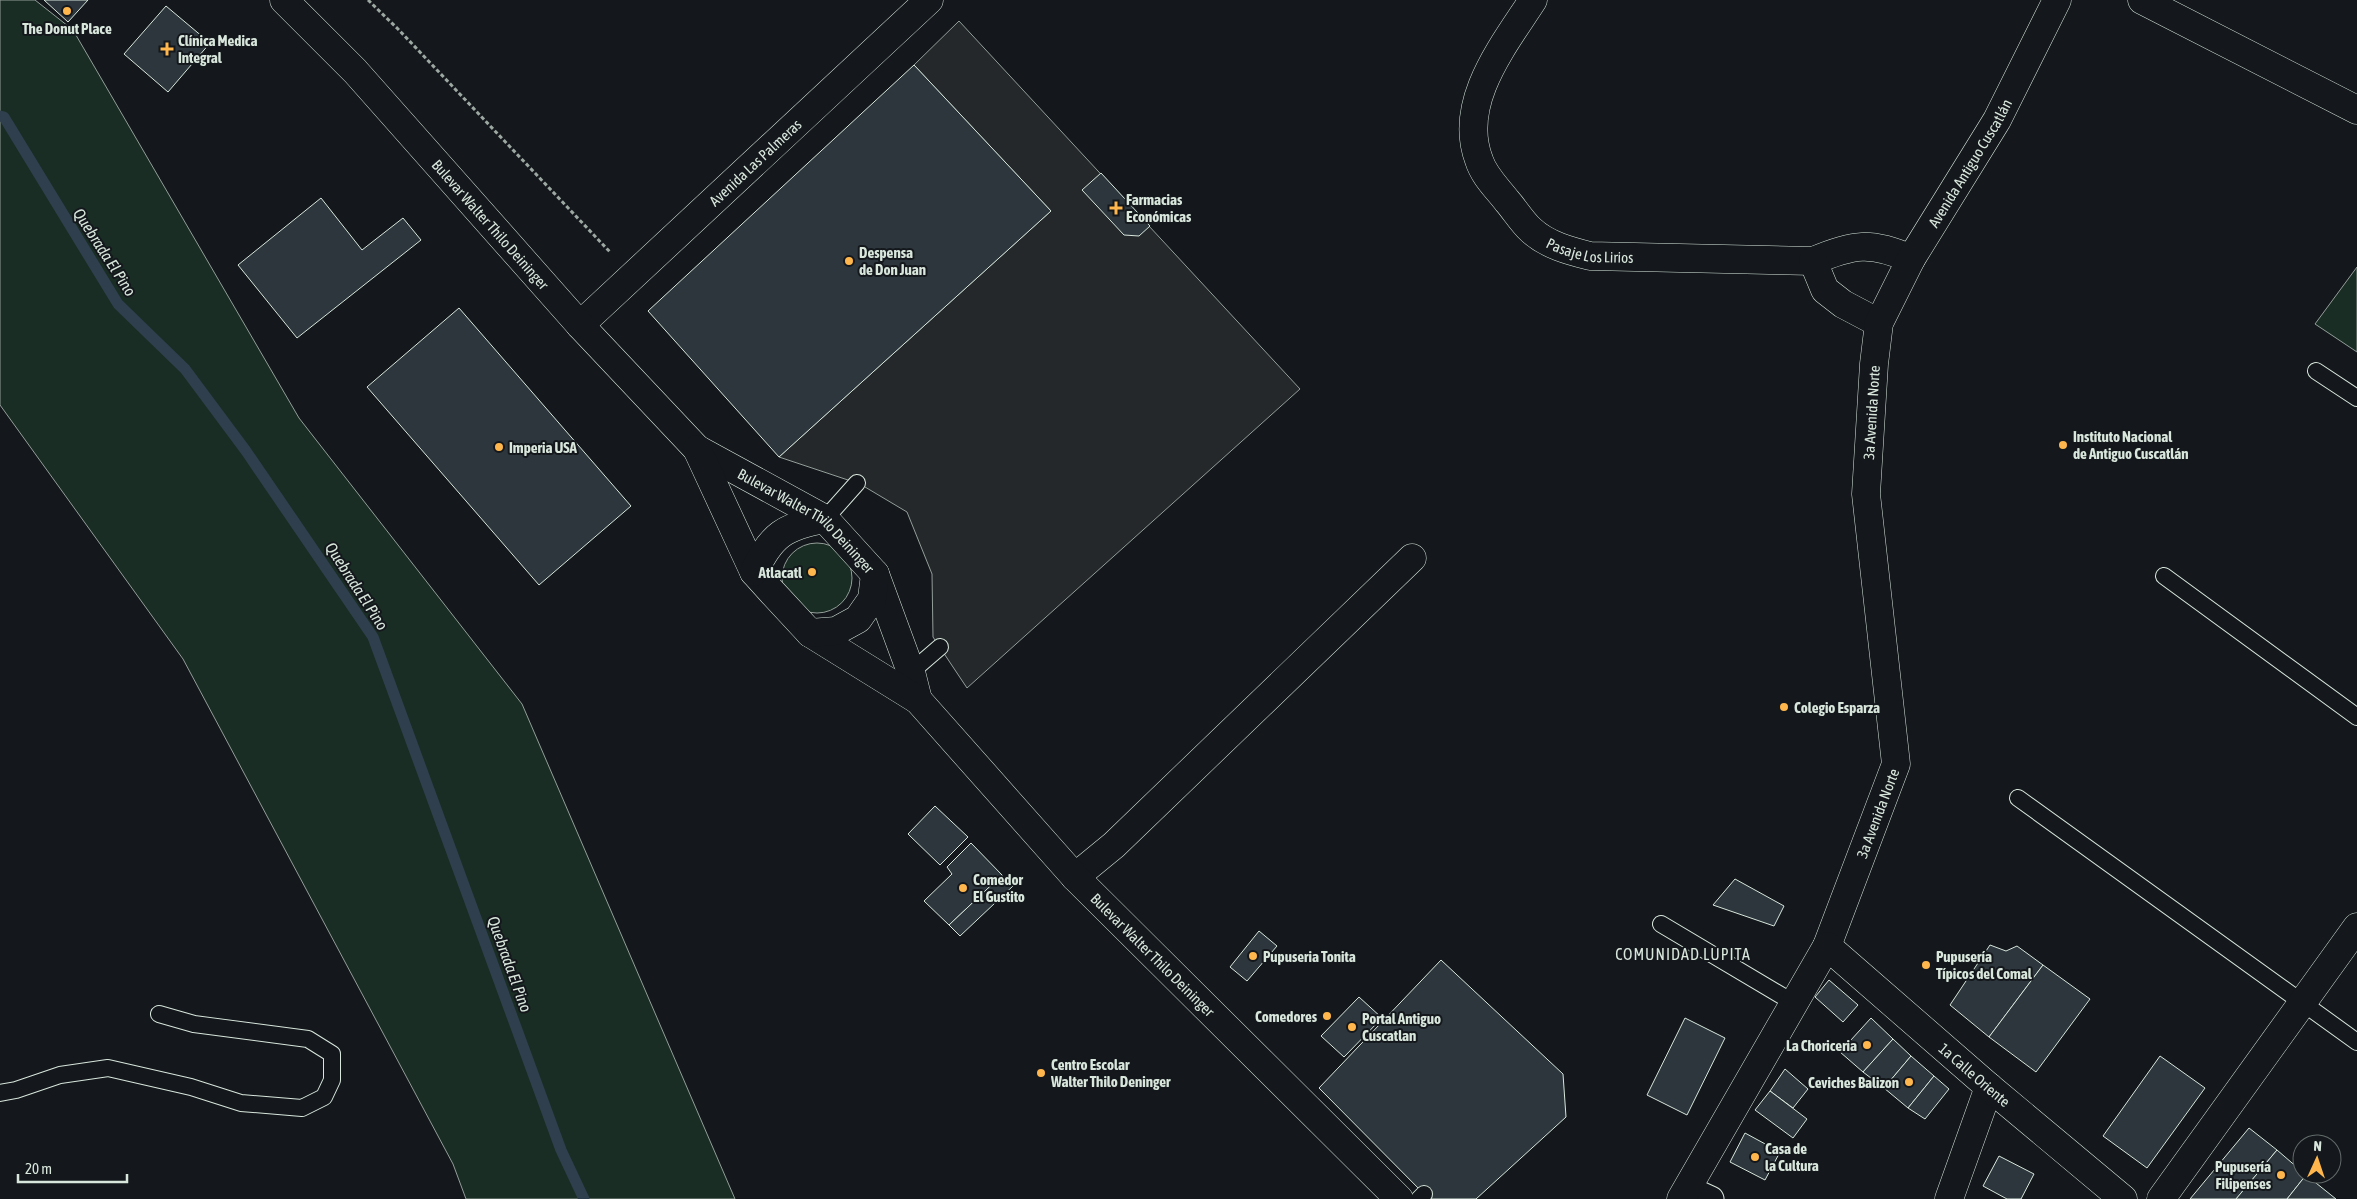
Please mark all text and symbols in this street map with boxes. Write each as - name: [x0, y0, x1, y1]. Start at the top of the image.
- marker: The Donut Place: [61, 5, 73, 17]
- place label: The Donut Place: [22, 20, 112, 37]
- place label: Clínica Medica Integral: [178, 32, 257, 66]
- marker: Clínica Medica Integral: [160, 42, 174, 56]
- street label: Avenida Antiguo Cuscatlán: [1924, 96, 2015, 230]
- street label: Avenida Las Palmeras: [705, 115, 804, 209]
- street label: Bulevar Walter Thilo Deininger: [429, 156, 553, 293]
- place label: Farmacias Económicas: [1126, 191, 1192, 225]
- marker: Farmacias Económicas: [1110, 202, 1122, 214]
- water label: Quebrada El Pino: [70, 205, 140, 299]
- street label: Pasaje Los Lirios: [1544, 234, 1634, 265]
- place label: Despensa de Don Juan: [859, 244, 926, 278]
- marker: Despensa de Don Juan: [843, 255, 855, 267]
- street label: 3a Avenida Norte: [1860, 365, 1882, 460]
- place label: Instituto Nacional de Antiguo Cuscatlán: [2073, 428, 2189, 462]
- place label: Imperia USA: [509, 439, 578, 456]
- marker: Instituto Nacional de Antiguo Cuscatlán: [2057, 439, 2069, 451]
- marker: Imperia USA: [493, 441, 505, 453]
- street label: Bulevar Walter Thilo Deininger: [735, 465, 878, 577]
- water label: Quebrada El Pino: [322, 539, 392, 633]
- place label: Atlacatl: [758, 564, 803, 581]
- marker: Atlacatl: [806, 566, 818, 578]
- place label: Colegio Esparza: [1794, 699, 1880, 716]
- marker: Colegio Esparza: [1778, 701, 1790, 713]
- street label: 3a Avenida Norte: [1853, 766, 1902, 860]
- place label: Comedor El Gustito: [973, 871, 1025, 905]
- marker: Comedor El Gustito: [957, 882, 969, 894]
- street label: Bulevar Walter Thilo Deininger: [1088, 889, 1219, 1020]
- water label: Quebrada El Pino: [484, 914, 536, 1014]
- district label: COMUNIDAD LUPITA: [1615, 945, 1751, 963]
- place label: Pupuseria Tonita: [1263, 948, 1356, 965]
- place label: Pupusería Típicos del Comal: [1936, 948, 2033, 982]
- marker: Pupuseria Tonita: [1247, 950, 1259, 962]
- marker: Pupusería Típicos del Comal: [1920, 959, 1932, 971]
- place label: Comedores: [1255, 1008, 1318, 1025]
- marker: Comedores: [1321, 1010, 1333, 1022]
- place label: Portal Antiguo Cuscatlan: [1362, 1010, 1441, 1044]
- marker: Portal Antiguo Cuscatlan: [1346, 1021, 1358, 1033]
- place label: La Choriceria: [1786, 1037, 1857, 1054]
- marker: La Choriceria: [1861, 1039, 1873, 1051]
- street label: 1a Calle Oriente: [1936, 1039, 2014, 1110]
- place label: Centro Escolar Walter Thilo Deninger: [1050, 1056, 1171, 1090]
- marker: Centro Escolar Walter Thilo Deninger: [1035, 1067, 1047, 1079]
- place label: Ceviches Balizon: [1808, 1074, 1899, 1091]
- marker: Ceviches Balizon: [1903, 1076, 1915, 1088]
- north arrow: [2292, 1134, 2342, 1184]
- text: N: [2313, 1138, 2322, 1154]
- place label: Casa de la Cultura: [1765, 1140, 1819, 1174]
- marker: Casa de la Cultura: [1749, 1151, 1761, 1163]
- scale bar: [18, 1152, 126, 1184]
- place label: Pupusería Filipenses: [2215, 1158, 2272, 1192]
- text: 20 m: [25, 1160, 52, 1177]
- marker: Pupusería Filipenses: [2275, 1169, 2287, 1181]

